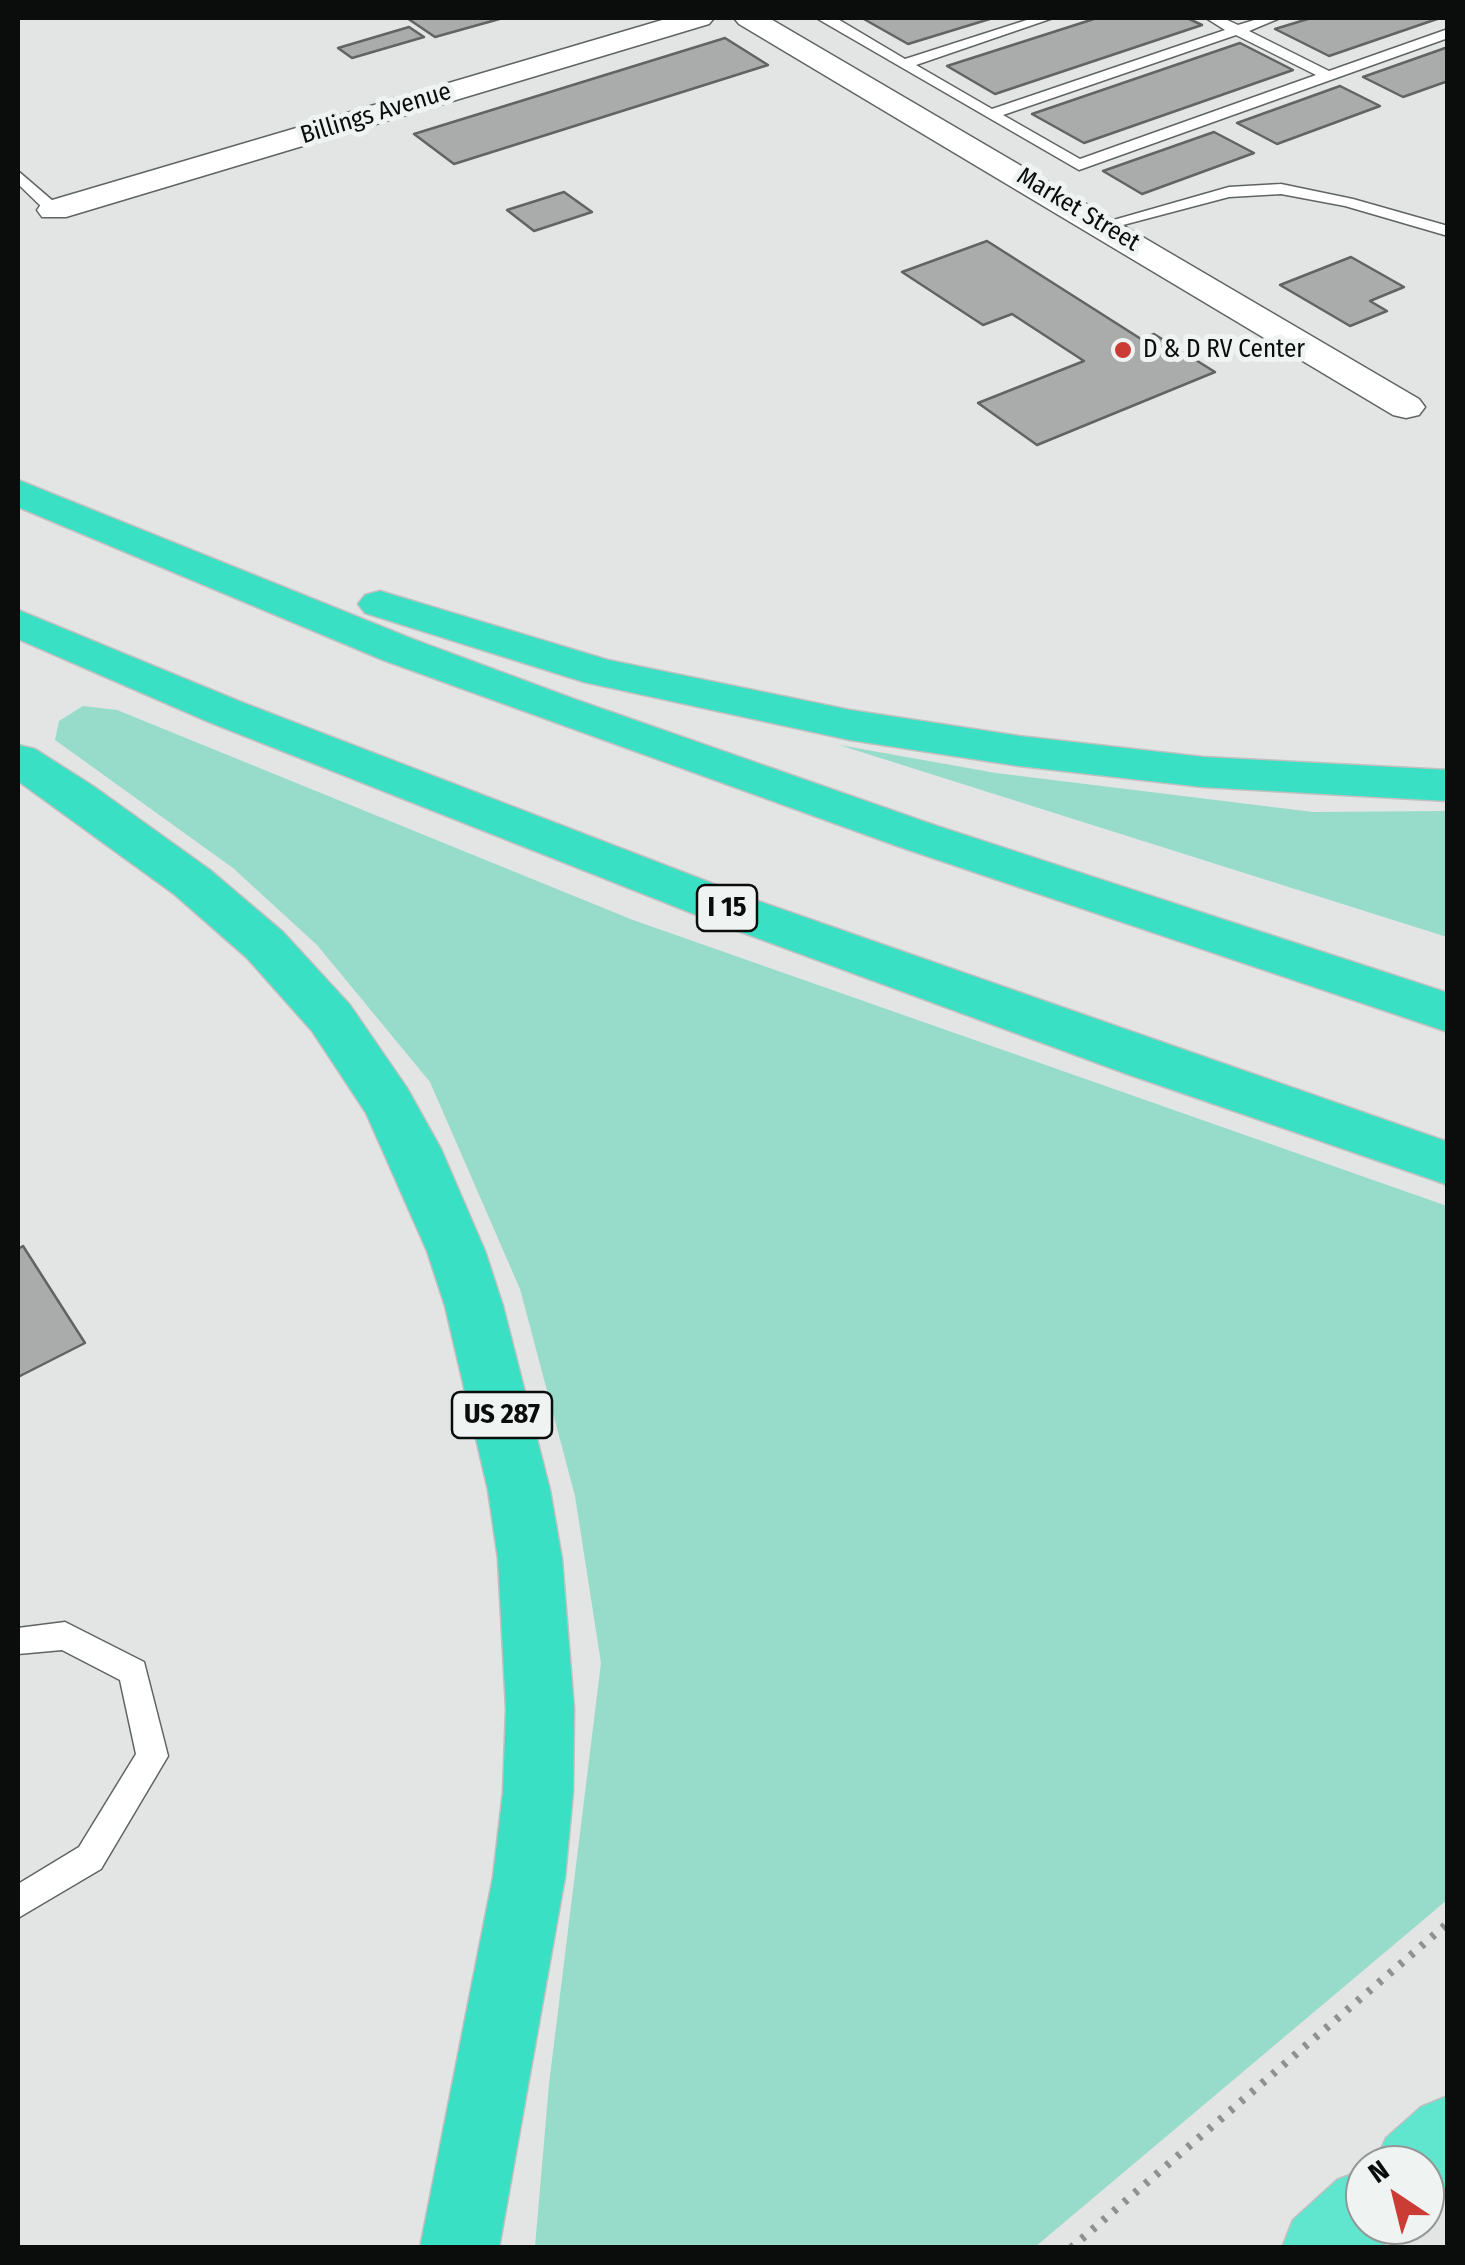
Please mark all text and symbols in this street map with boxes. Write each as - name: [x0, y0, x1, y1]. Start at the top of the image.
- street label: Billings Avenue: [297, 77, 455, 151]
- street label: Market Street: [1011, 162, 1145, 258]
- place label: D & D RV Center: [1143, 335, 1305, 365]
- marker: D & D RV Center: [1112, 339, 1134, 361]
- road number: I 15: [697, 885, 757, 931]
- road number: US 287: [452, 1392, 552, 1438]
- north arrow: [1345, 2145, 1445, 2245]
- text: N: [1362, 2153, 1395, 2190]

